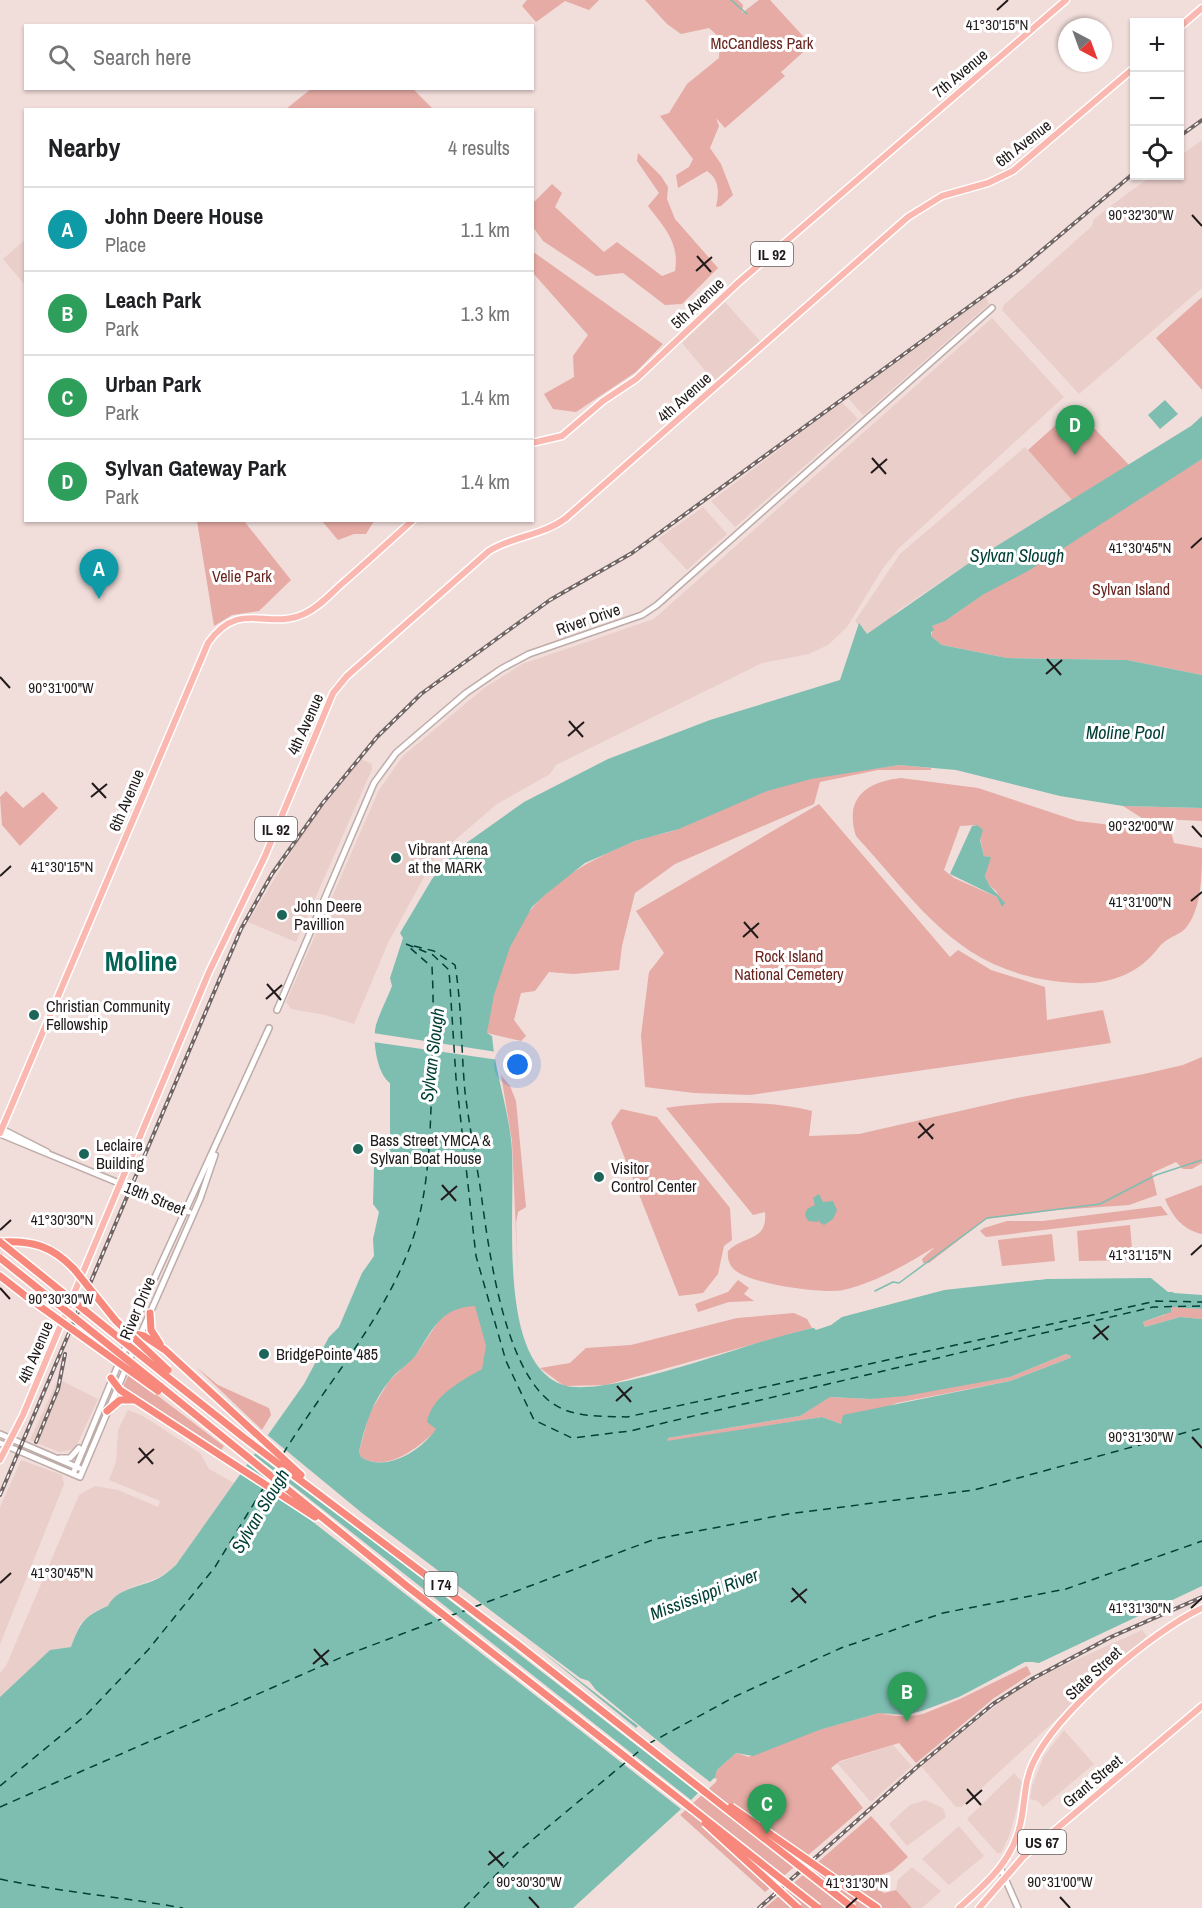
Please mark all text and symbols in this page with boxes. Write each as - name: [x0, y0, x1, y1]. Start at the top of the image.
- text: 41°30'15"N: [966, 14, 1028, 35]
- north arrow: [1058, 18, 1112, 72]
- map controls: [1130, 18, 1184, 180]
- button: +: [1130, 18, 1184, 72]
- search box: [24, 24, 534, 90]
- park label: McCandless Park: [711, 32, 814, 54]
- icon: search: [45, 41, 78, 74]
- text: Search here: [93, 42, 191, 72]
- street label: 7th Avenue: [928, 44, 992, 102]
- button: −: [1130, 72, 1184, 126]
- street label: 6th Avenue: [990, 114, 1056, 172]
- button: locate: [1130, 126, 1184, 180]
- text: Nearby: [48, 130, 120, 165]
- text: 4 results: [448, 134, 510, 161]
- text: John Deere House: [105, 201, 263, 231]
- text: 90°32'30"W: [1108, 204, 1174, 225]
- text: A: [62, 216, 73, 243]
- text: 1.1 km: [461, 216, 510, 243]
- text: Place: [105, 231, 146, 258]
- road number: IL 92: [751, 242, 793, 266]
- street label: 5th Avenue: [666, 273, 728, 333]
- text: Leach Park: [105, 285, 201, 315]
- text: B: [62, 300, 73, 327]
- text: 1.3 km: [461, 300, 510, 327]
- text: Park: [105, 315, 139, 342]
- street label: 4th Avenue: [652, 367, 716, 427]
- text: Urban Park: [105, 369, 201, 399]
- text: C: [62, 384, 73, 411]
- text: 1.4 km: [461, 384, 510, 411]
- text: Park: [105, 399, 139, 426]
- pin: D: [1056, 406, 1094, 455]
- text: Sylvan Gateway Park: [105, 453, 287, 483]
- text: D: [62, 468, 73, 495]
- text: 1.4 km: [461, 468, 510, 495]
- text: Park: [105, 483, 139, 510]
- text: 41°30'45"N: [1109, 537, 1171, 558]
- water label: Sylvan Slough: [970, 543, 1064, 568]
- pin: A: [80, 550, 118, 599]
- park label: Velie Park: [212, 565, 272, 587]
- park label: Sylvan Island: [1092, 578, 1170, 600]
- street label: River Drive: [553, 598, 623, 640]
- text: 90°31'00"W: [28, 677, 94, 698]
- street label: 4th Avenue: [282, 690, 328, 758]
- water label: Moline Pool: [1086, 720, 1165, 745]
- street label: 6th Avenue: [103, 766, 149, 834]
- text: 90°32'00"W: [1108, 815, 1174, 836]
- road number: IL 92: [255, 817, 297, 841]
- place label: Vibrant Arena at the MARK: [408, 838, 489, 878]
- marker: Vibrant Arena at the MARK: [389, 851, 403, 865]
- text: 41°30'15"N: [31, 856, 93, 877]
- text: 41°31'00"N: [1109, 891, 1171, 912]
- place label: John Deere Pavillion: [294, 895, 362, 935]
- marker: John Deere Pavillion: [275, 908, 289, 922]
- district label: Moline: [105, 942, 177, 980]
- park label: Rock Island National Cemetery: [734, 945, 844, 985]
- place label: Christian Community Fellowship: [46, 995, 170, 1035]
- water label: Sylvan Slough: [414, 1007, 450, 1103]
- marker: Christian Community Fellowship: [27, 1008, 41, 1022]
- your location: [503, 1050, 532, 1079]
- place label: Bass Street YMCA & Sylvan Boat House: [370, 1129, 491, 1169]
- place label: Leclaire Building: [96, 1134, 145, 1174]
- marker: Bass Street YMCA & Sylvan Boat House: [351, 1142, 365, 1156]
- marker: Leclaire Building: [77, 1147, 91, 1161]
- place label: Visitor Control Center: [611, 1157, 697, 1197]
- marker: Visitor Control Center: [592, 1170, 606, 1184]
- street label: 19th Street: [121, 1176, 189, 1220]
- text: 41°30'30"N: [31, 1209, 93, 1230]
- text: 41°31'15"N: [1109, 1244, 1171, 1265]
- street label: River Drive: [114, 1273, 160, 1343]
- text: 90°30'30"W: [28, 1288, 94, 1309]
- street label: 4th Avenue: [12, 1318, 58, 1386]
- place label: BridgePointe 485: [276, 1343, 378, 1365]
- marker: BridgePointe 485: [257, 1347, 271, 1361]
- text: 90°31'30"W: [1108, 1426, 1174, 1447]
- water label: Sylvan Slough: [225, 1464, 295, 1558]
- text: 41°30'45"N: [31, 1562, 93, 1583]
- water label: Mississippi River: [646, 1562, 763, 1626]
- road number: I 74: [424, 1572, 458, 1596]
- text: 41°31'30"N: [1109, 1597, 1171, 1618]
- street label: State Street: [1060, 1641, 1126, 1705]
- pin: B: [888, 1672, 926, 1722]
- street label: Grant Street: [1058, 1749, 1127, 1812]
- pin: C: [748, 1784, 786, 1834]
- road number: US 67: [1018, 1830, 1066, 1854]
- text: 90°30'30"W: [496, 1871, 562, 1892]
- text: 90°31'00"W: [1027, 1871, 1093, 1892]
- text: 41°31'30"N: [826, 1872, 888, 1893]

